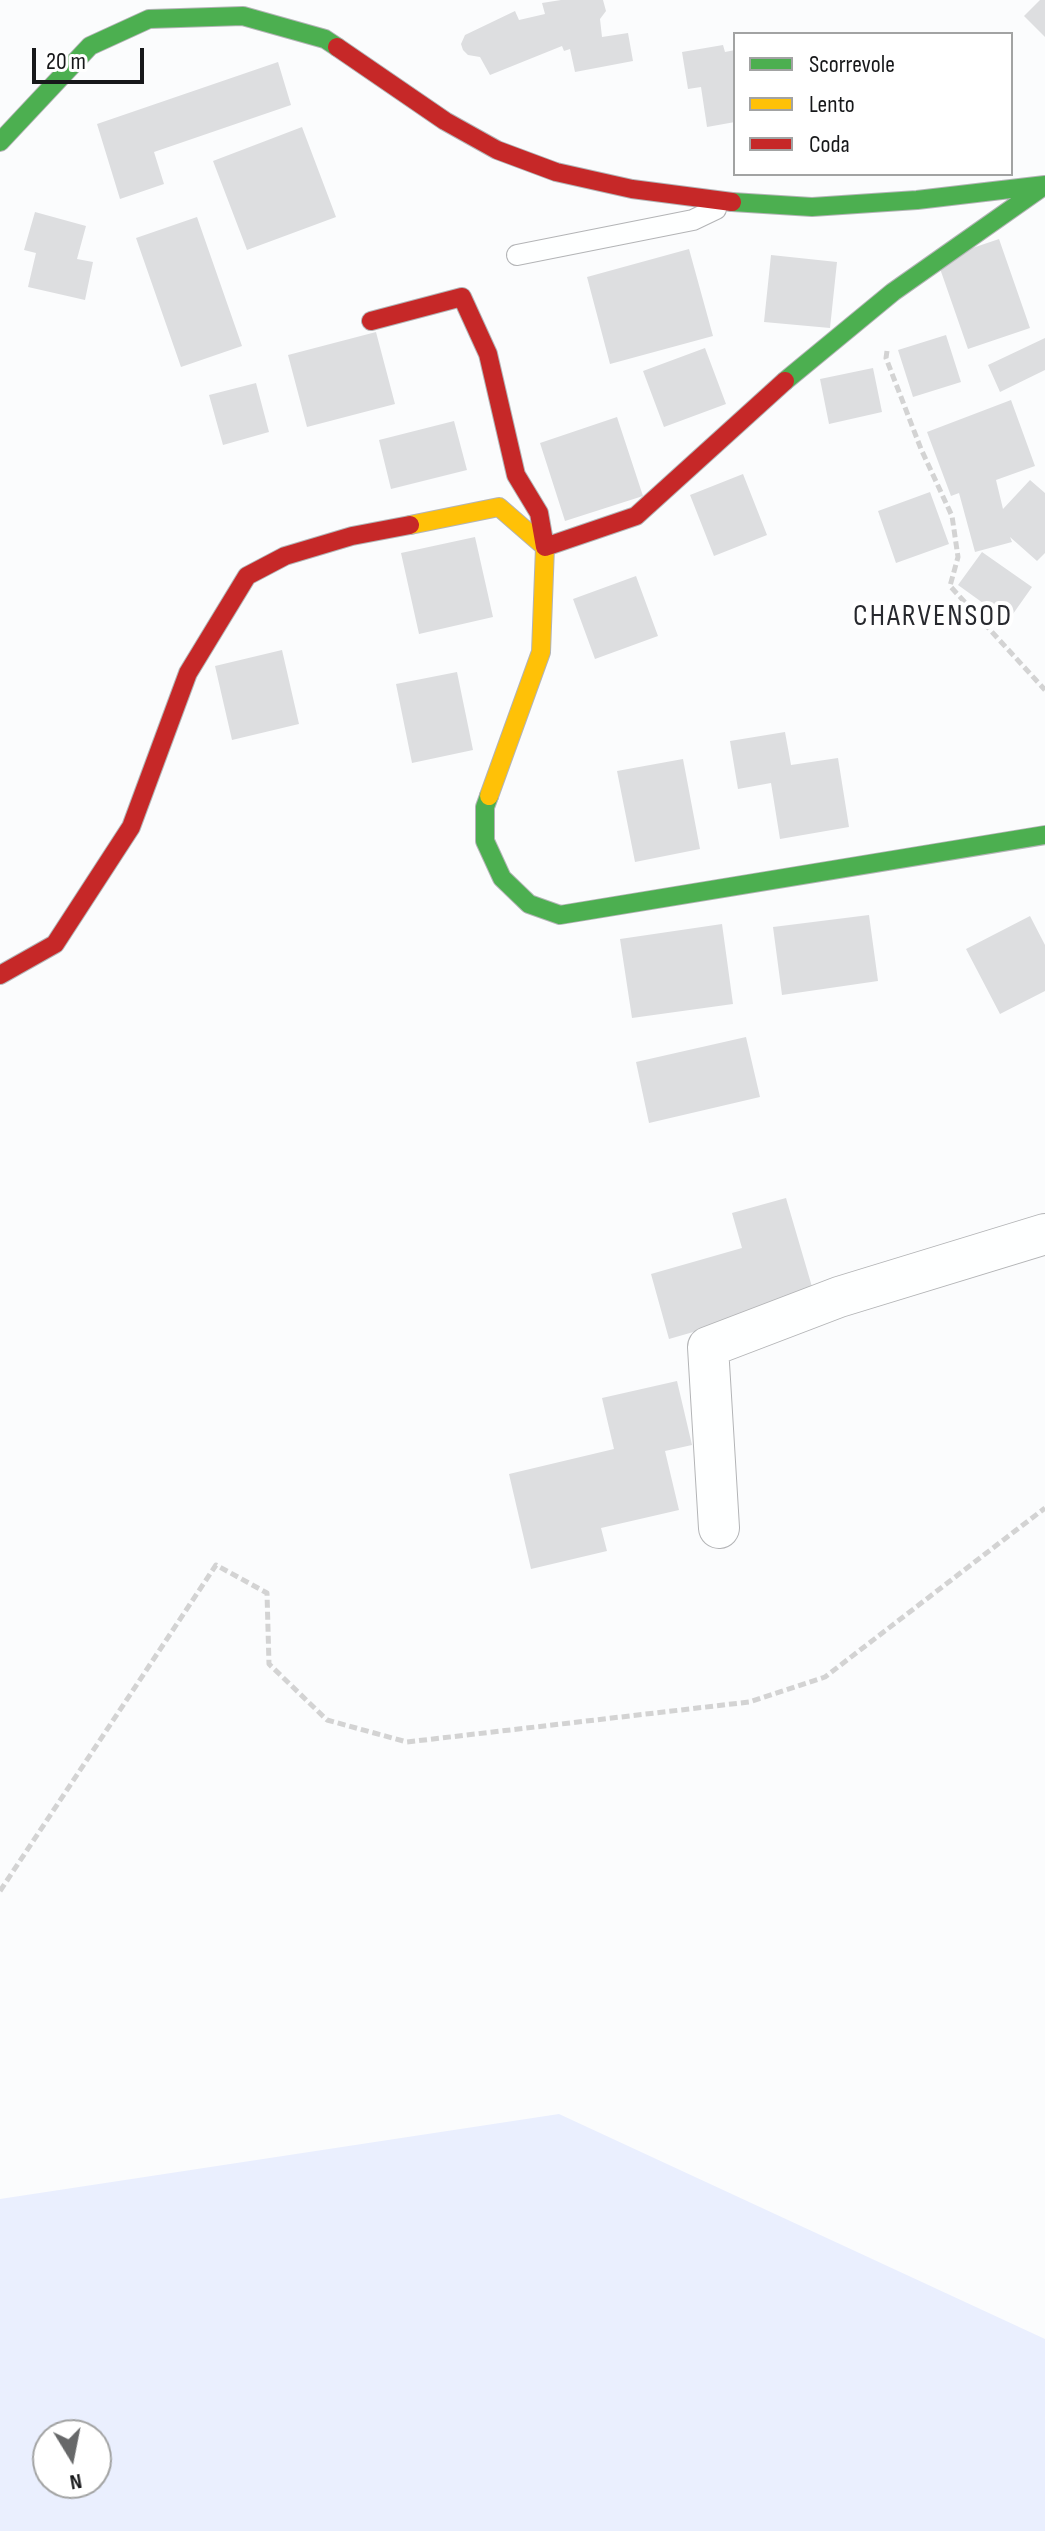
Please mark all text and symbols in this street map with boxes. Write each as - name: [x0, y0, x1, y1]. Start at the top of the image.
- scale bar: [36, 32, 148, 82]
- legend: [733, 32, 1013, 176]
- text: 20 m: [46, 47, 86, 76]
- text: Scorrevole: [809, 50, 895, 79]
- text: Lento: [809, 90, 855, 119]
- text: Coda: [809, 130, 850, 159]
- district label: CHARVENSOD: [853, 599, 1013, 635]
- north arrow: [32, 2419, 112, 2499]
- text: N: [68, 2467, 84, 2495]

